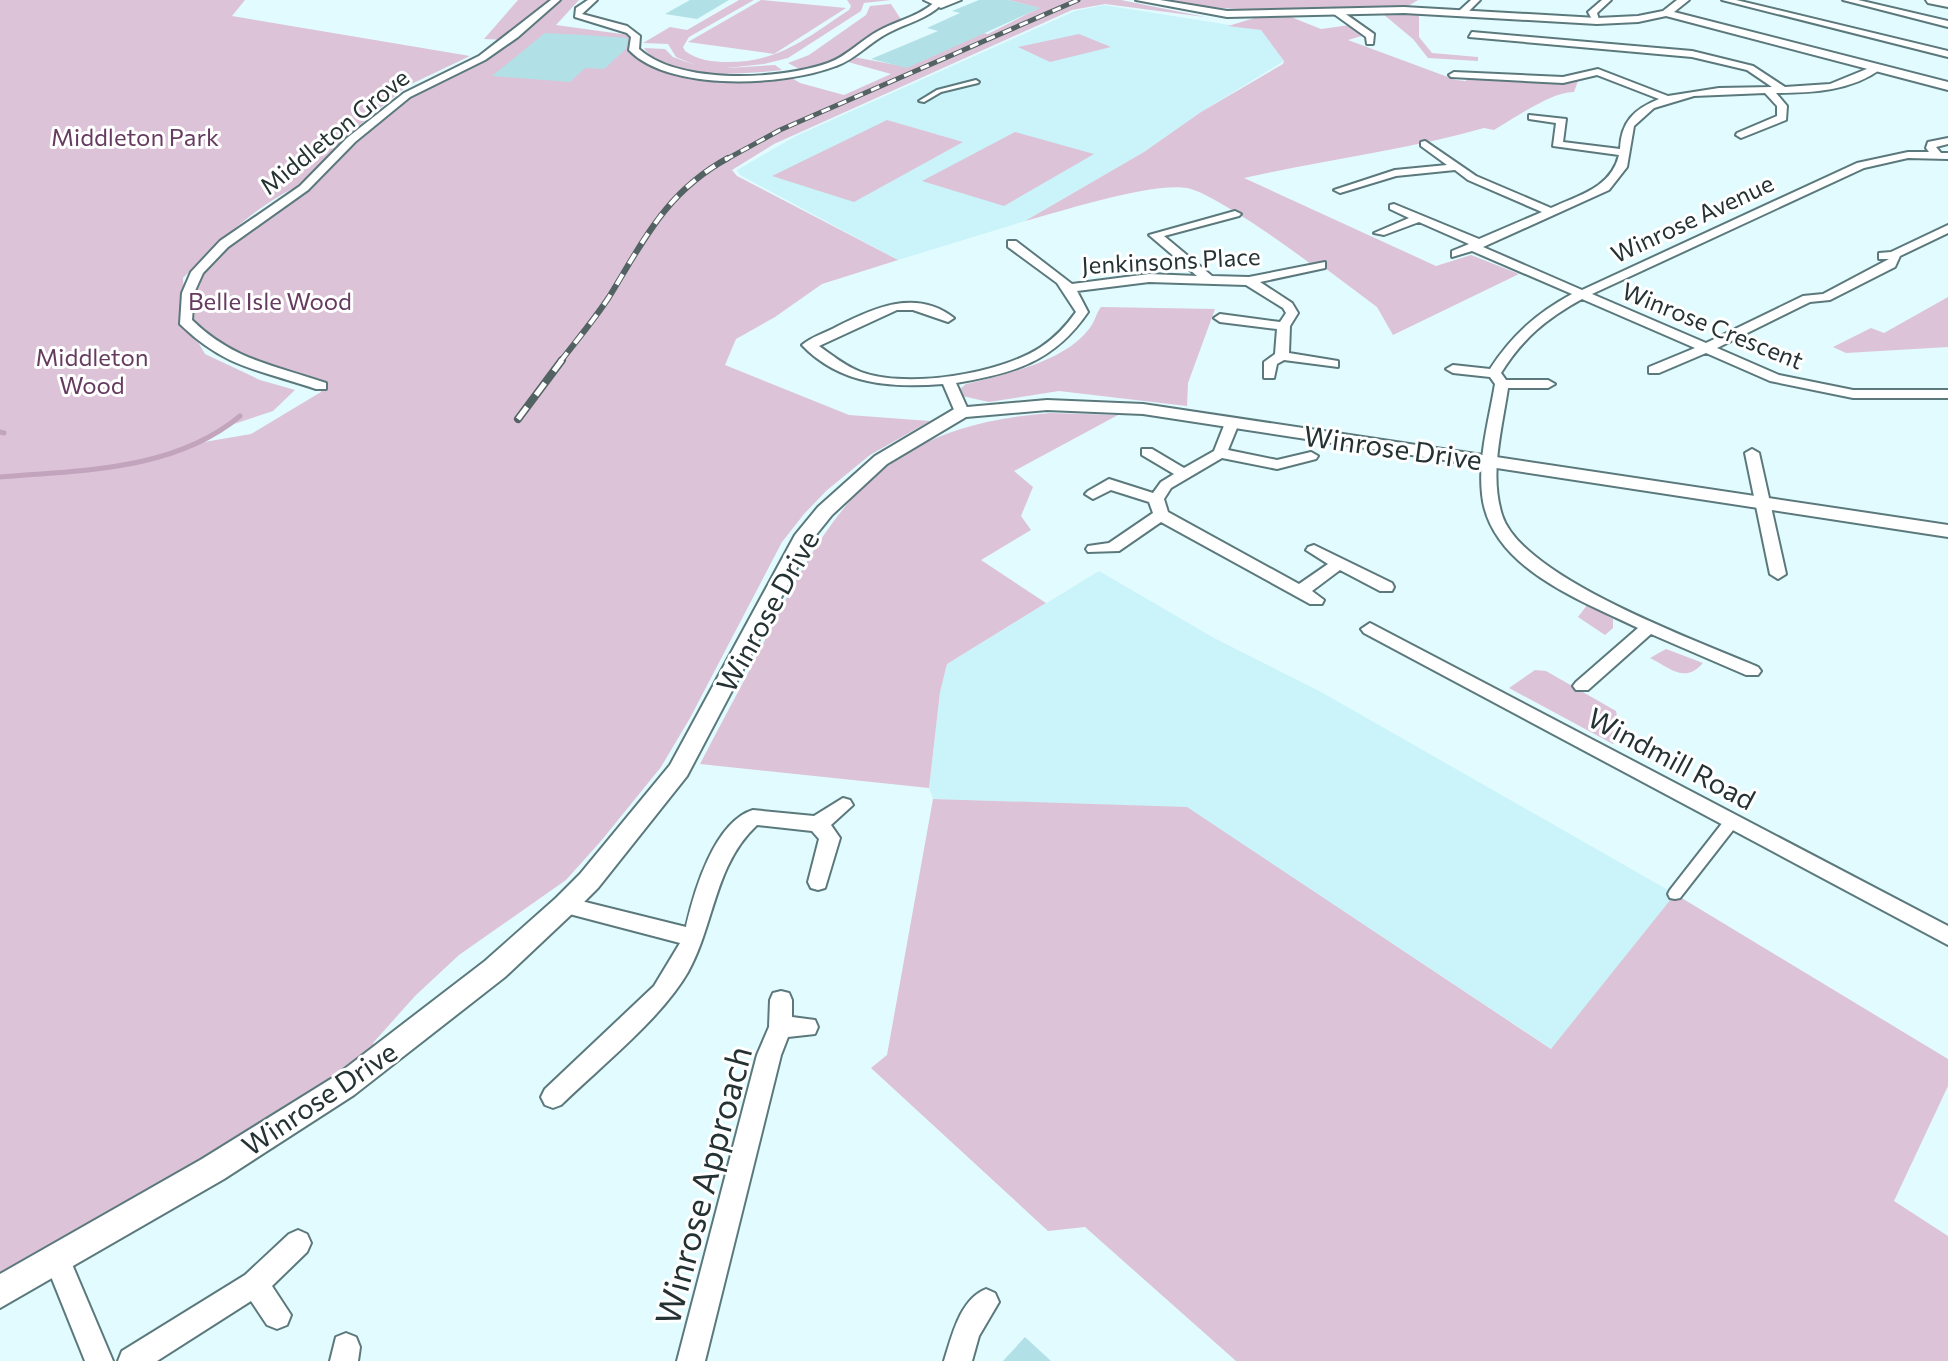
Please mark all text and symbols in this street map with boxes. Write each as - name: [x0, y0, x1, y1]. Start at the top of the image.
- street label: Middleton Grove: [254, 62, 414, 200]
- park label: Middleton Park: [51, 122, 219, 151]
- street label: Winrose Avenue: [1606, 168, 1778, 268]
- street label: Jenkinsons Place: [1081, 241, 1261, 279]
- street label: Winrose Crescent: [1618, 275, 1808, 375]
- park label: Belle Isle Wood: [188, 286, 352, 315]
- park label: Middleton Wood: [35, 342, 149, 399]
- street label: Winrose Drive: [1302, 418, 1484, 476]
- street label: Winrose Drive: [709, 524, 825, 698]
- street label: Windmill Road: [1583, 700, 1761, 816]
- street label: Winrose Drive: [235, 1034, 403, 1162]
- street label: Winrose Approach: [645, 1041, 759, 1329]

